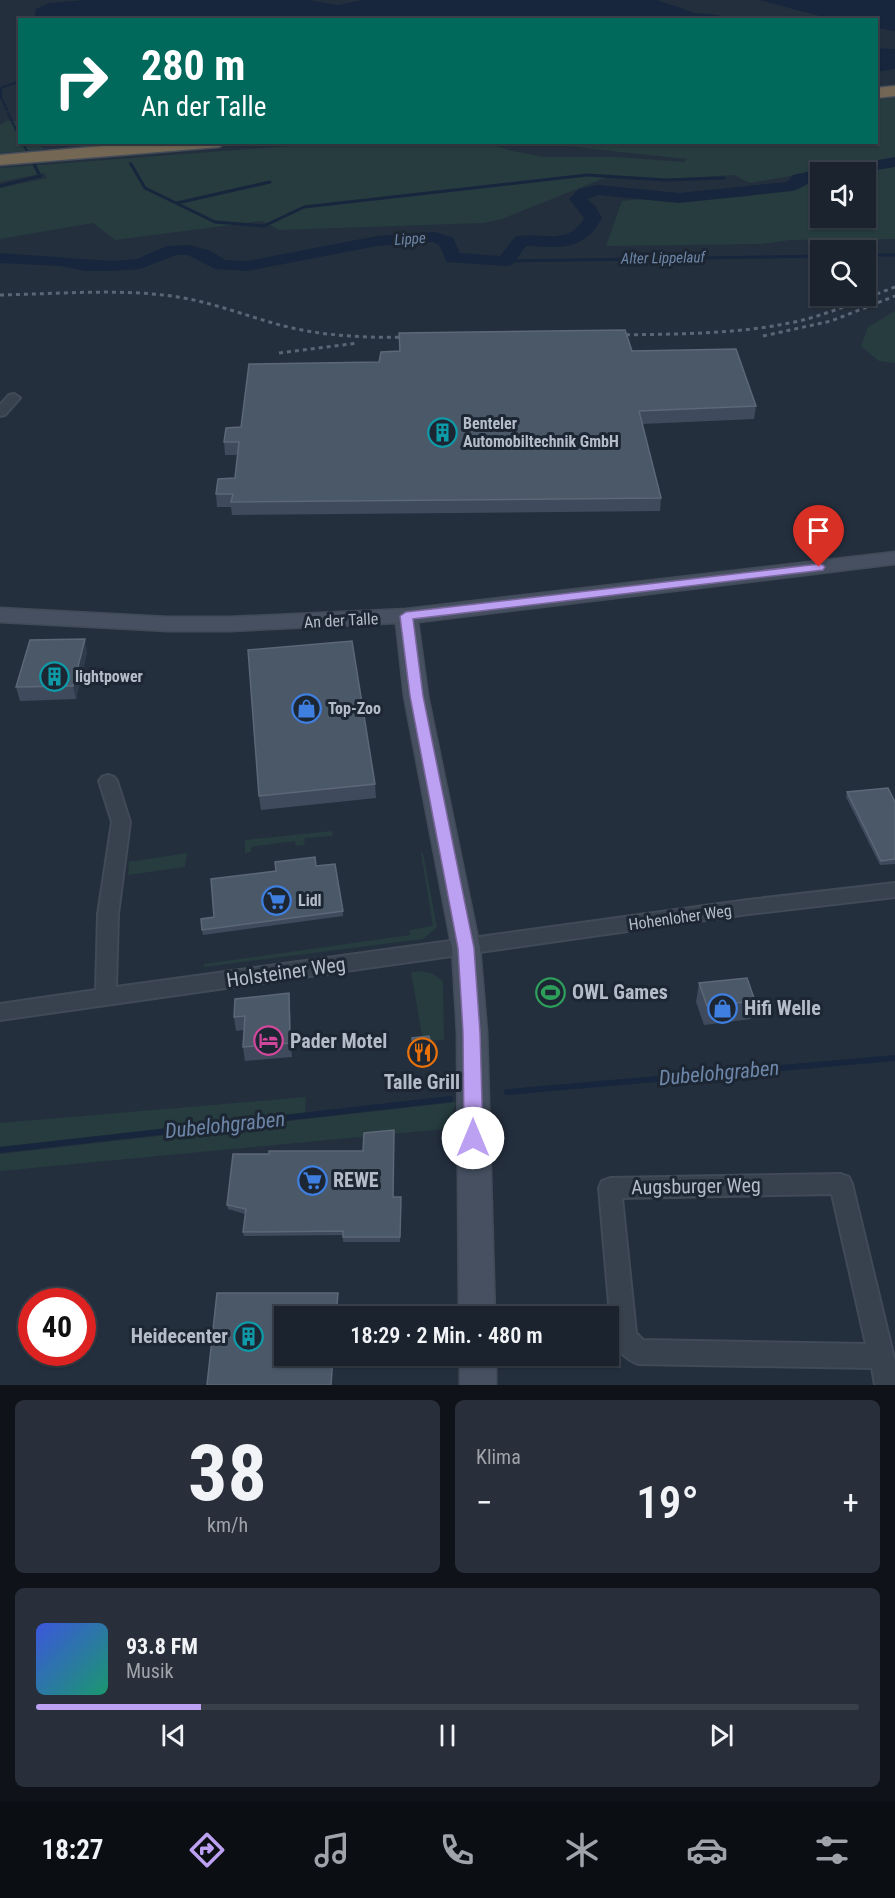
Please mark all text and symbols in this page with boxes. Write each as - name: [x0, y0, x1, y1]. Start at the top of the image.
- text: 280 m: [141, 41, 246, 90]
- icon: right: [42, 42, 120, 120]
- text: An der Talle: [141, 91, 266, 123]
- map controls: [810, 162, 876, 306]
- button: sound: [810, 162, 876, 228]
- water label: Lippe: [394, 229, 426, 249]
- button: search: [810, 240, 876, 306]
- water label: Alter Lippelauf: [620, 248, 707, 268]
- place label: Benteler Automobiltechnik GmbH: [463, 414, 619, 451]
- building icon: Benteler Automobiltechnik GmbH: [426, 416, 458, 448]
- pin: [793, 505, 844, 567]
- icon: arrive: [802, 514, 835, 547]
- street label: An der Talle: [303, 609, 379, 632]
- building icon: lightpower: [38, 660, 70, 692]
- place label: lightpower: [75, 667, 143, 686]
- shop icon: Top-Zoo: [291, 692, 323, 724]
- place label: Top-Zoo: [328, 699, 381, 718]
- supermarket icon: Lidl: [261, 884, 293, 916]
- place label: Lidl: [298, 891, 322, 910]
- street label: Hohenloher Weg: [627, 901, 733, 934]
- street label: Holsteiner Weg: [225, 952, 347, 992]
- sports icon: OWL Games: [535, 976, 567, 1008]
- place label: OWL Games: [572, 980, 668, 1004]
- shop icon: Hifi Welle: [707, 992, 739, 1024]
- place label: Hifi Welle: [744, 996, 821, 1020]
- hotel icon: Pader Motel: [253, 1025, 285, 1057]
- place label: Pader Motel: [290, 1029, 387, 1053]
- restaurant icon: Talle Grill: [406, 1036, 438, 1068]
- water label: Dubelohgraben: [658, 1056, 780, 1090]
- place label: Talle Grill: [384, 1070, 460, 1094]
- position arrow: [441, 1106, 505, 1170]
- water label: Dubelohgraben: [164, 1107, 286, 1143]
- supermarket icon: REWE: [296, 1164, 328, 1196]
- place label: REWE: [333, 1168, 379, 1192]
- street label: Augsburger Weg: [631, 1173, 761, 1199]
- speed limit sign: 40: [18, 1288, 96, 1366]
- building icon: Heidecenter: [233, 1320, 265, 1352]
- text: 18:29 · 2 Min. · 480 m: [350, 1323, 543, 1348]
- place label: Heidecenter: [131, 1324, 228, 1348]
- text: 38: [188, 1428, 267, 1519]
- text: Klima: [476, 1445, 521, 1469]
- text: 19°: [636, 1476, 699, 1529]
- text: −: [476, 1483, 493, 1522]
- text: +: [843, 1483, 859, 1522]
- text: km/h: [207, 1513, 248, 1537]
- text: 93.8 FM: [126, 1634, 198, 1659]
- text: Musik: [126, 1659, 174, 1683]
- icon: previous: [157, 1719, 190, 1752]
- icon: pause: [431, 1719, 464, 1752]
- icon: next: [705, 1719, 738, 1752]
- icon: directions: [186, 1829, 228, 1871]
- icon: music: [311, 1829, 353, 1871]
- icon: phone: [436, 1829, 478, 1871]
- icon: climate: [561, 1829, 603, 1871]
- icon: car: [686, 1829, 728, 1871]
- icon: filters: [811, 1829, 853, 1871]
- text: 18:27: [42, 1834, 103, 1866]

